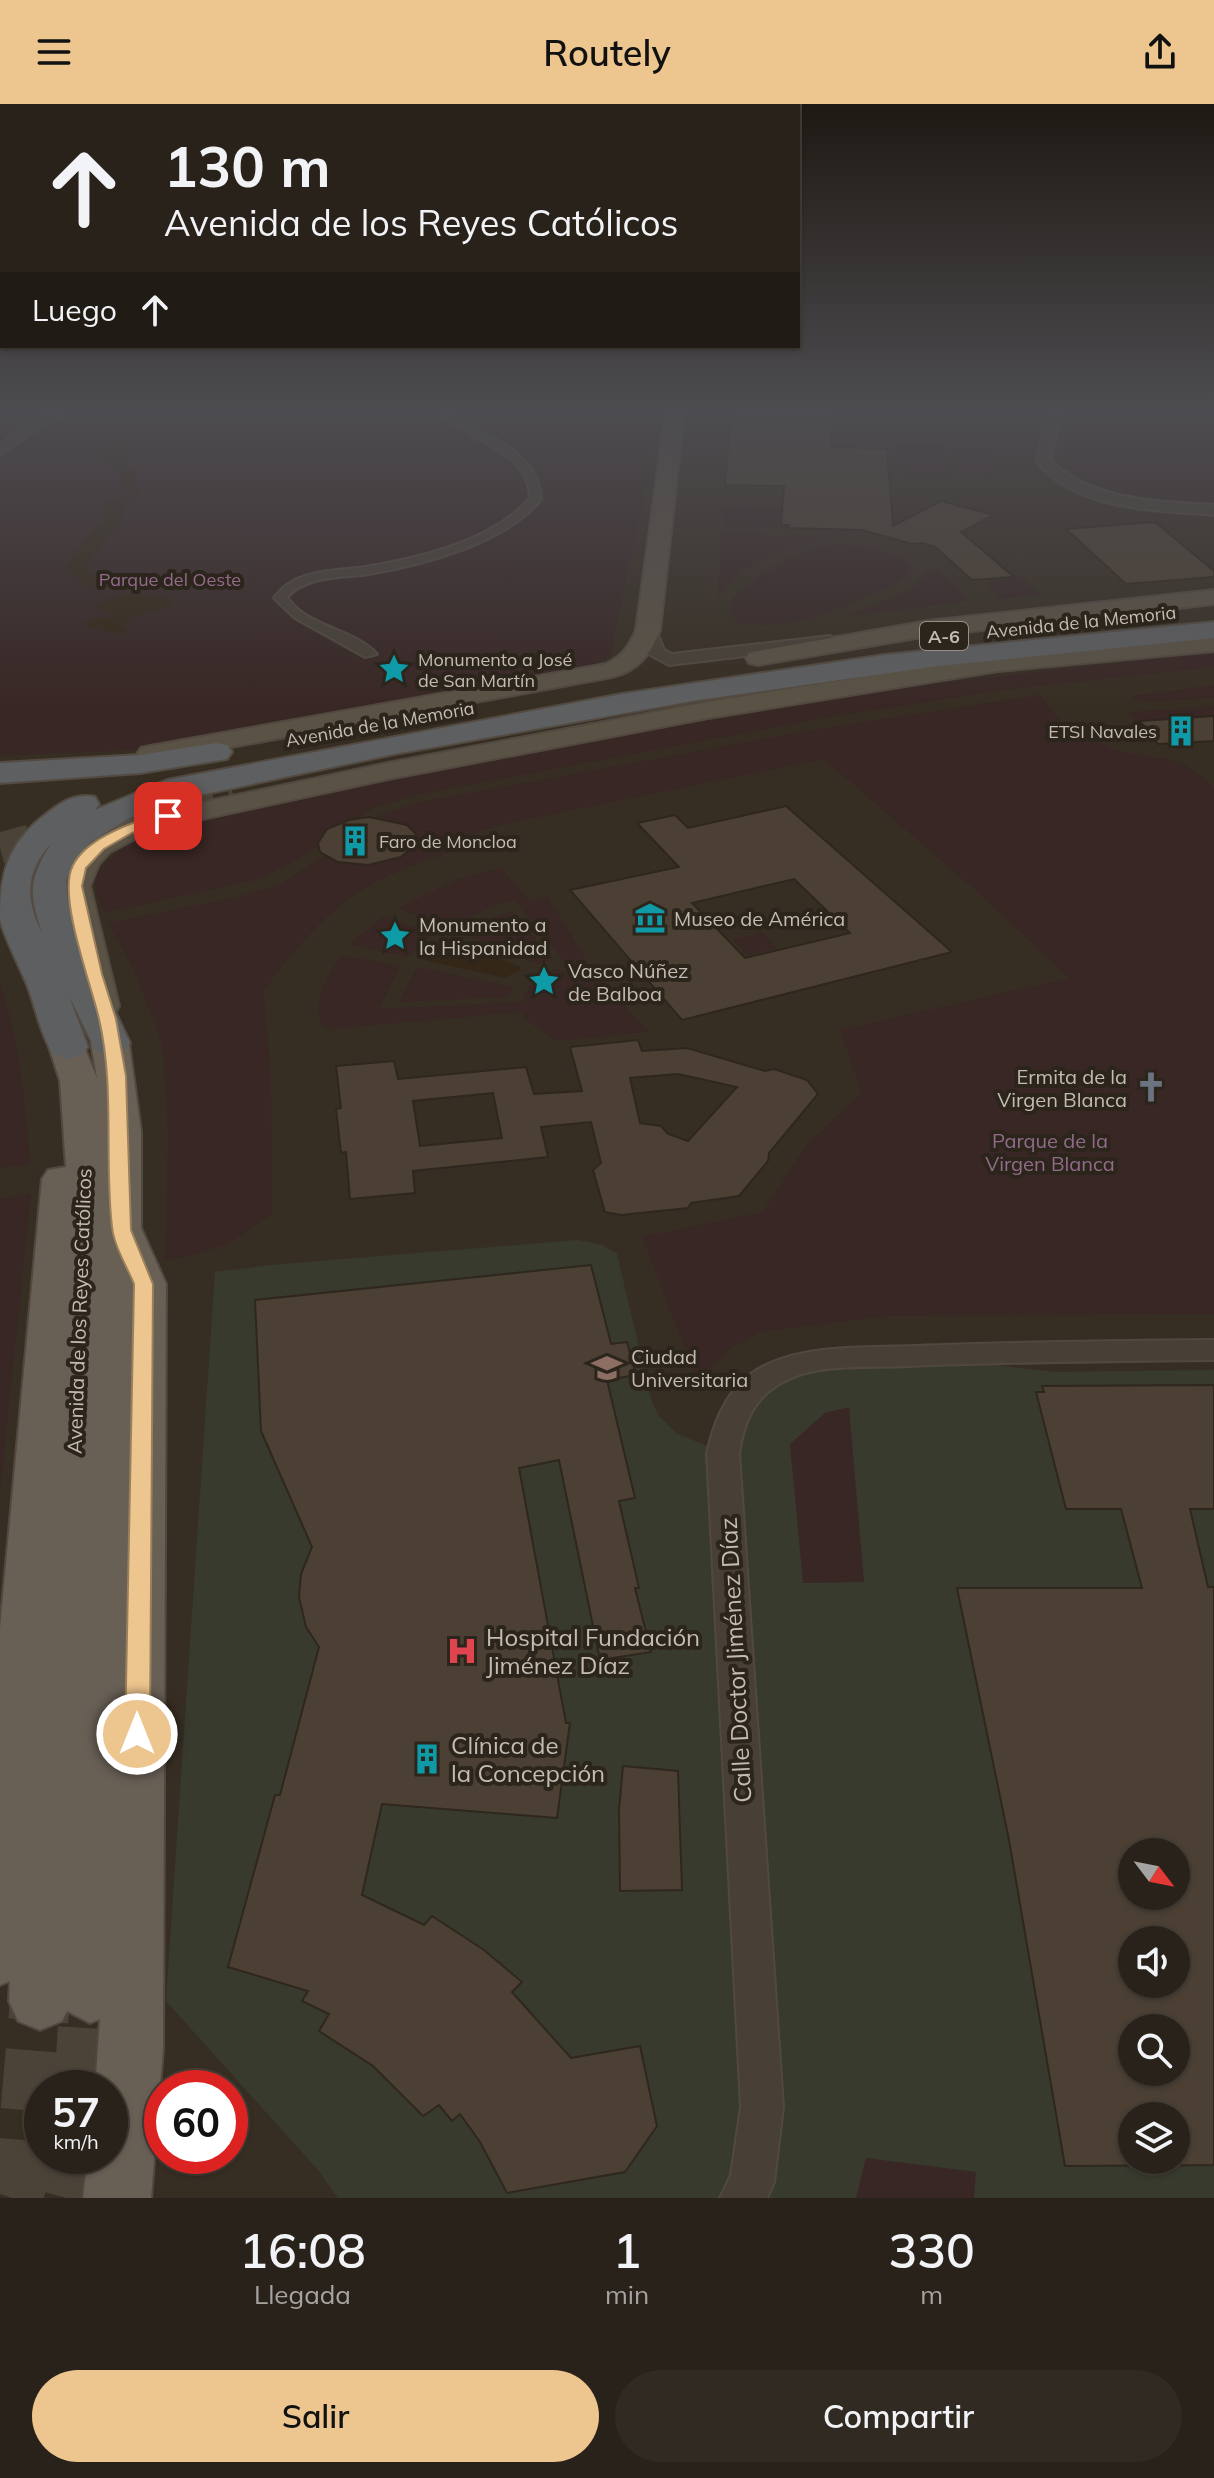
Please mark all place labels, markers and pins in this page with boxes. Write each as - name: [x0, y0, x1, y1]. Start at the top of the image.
- place label: Monumento a José de San Martín: [418, 648, 572, 692]
- place icon: Monumento a José de San Martín: [377, 652, 411, 686]
- building icon: ETSI Navales: [1164, 714, 1198, 748]
- place label: ETSI Navales: [1048, 720, 1157, 743]
- pin: [134, 782, 202, 850]
- building icon: Faro de Moncloa: [338, 824, 372, 858]
- place label: Faro de Moncloa: [379, 830, 517, 853]
- museum icon: Museo de América: [633, 901, 667, 935]
- place label: Museo de América: [674, 906, 845, 931]
- place label: Monumento a la Hispanidad: [419, 912, 547, 960]
- place icon: Monumento a la Hispanidad: [378, 919, 412, 953]
- place label: Vasco Núñez de Balboa: [568, 958, 689, 1006]
- place icon: Vasco Núñez de Balboa: [527, 964, 561, 998]
- place label: Ermita de la Virgen Blanca: [997, 1064, 1127, 1112]
- church icon: Ermita de la Virgen Blanca: [1134, 1070, 1168, 1104]
- place label: Ciudad Universitaria: [631, 1344, 748, 1392]
- school or university icon: Ciudad Universitaria: [590, 1351, 624, 1385]
- place label: Hospital Fundación Jiménez Díaz: [486, 1622, 700, 1680]
- hospital icon: Hospital Fundación Jiménez Díaz: [445, 1634, 479, 1668]
- place label: Clínica de la Concepción: [451, 1730, 605, 1788]
- building icon: Clínica de la Concepción: [410, 1742, 444, 1776]

